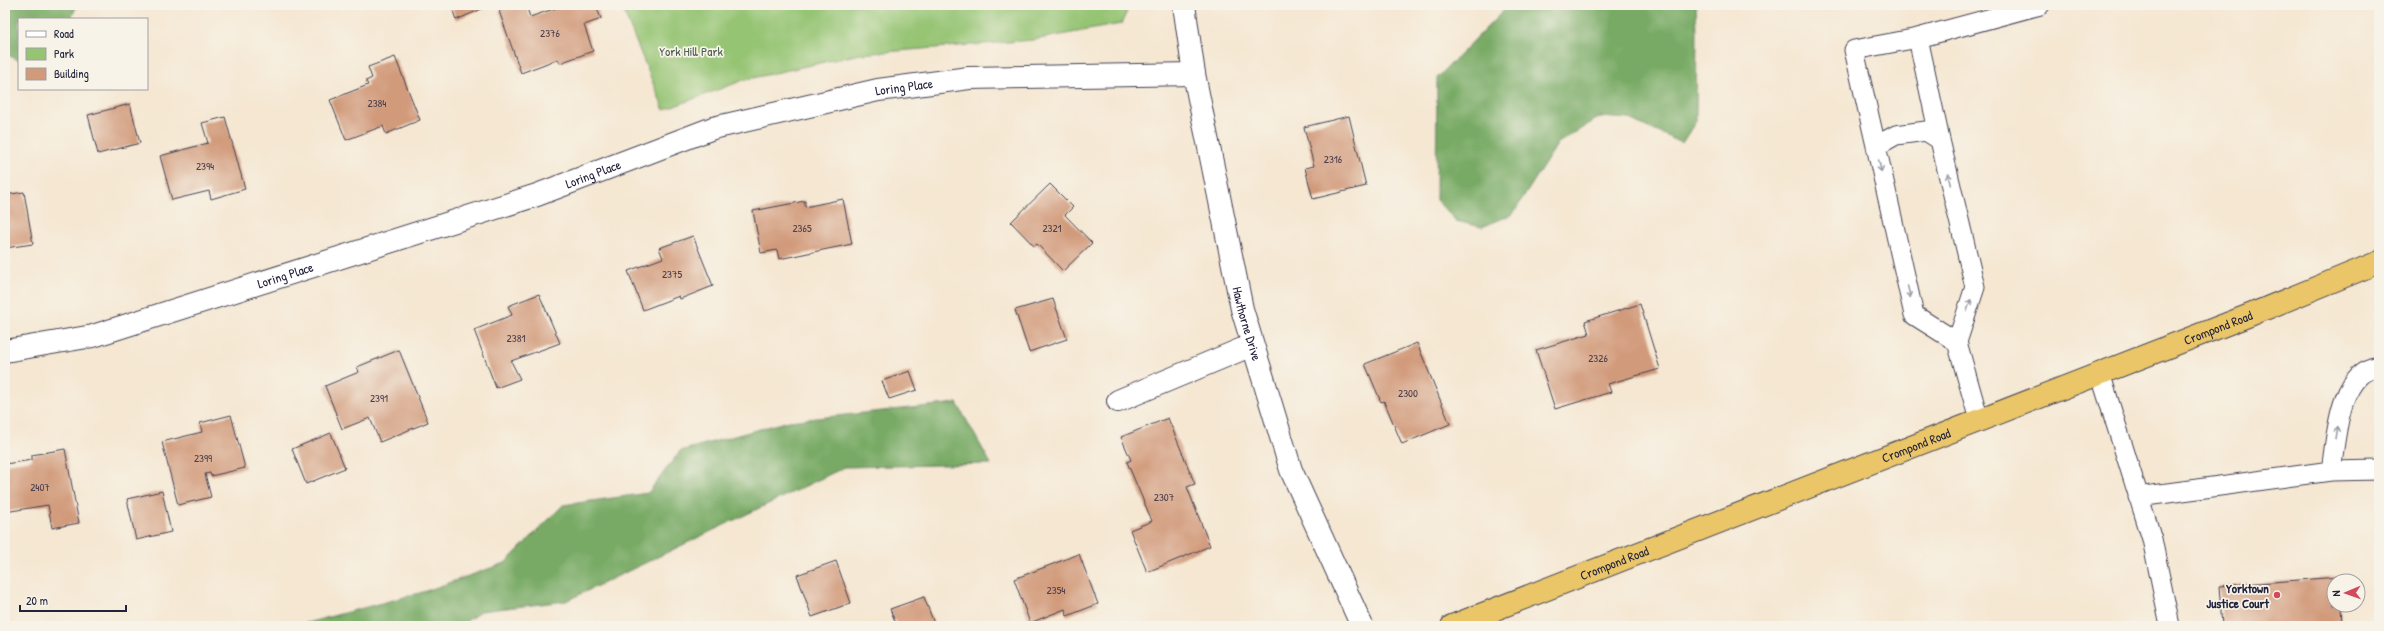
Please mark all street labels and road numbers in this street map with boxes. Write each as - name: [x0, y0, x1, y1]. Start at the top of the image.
- street label: Loring Place: [873, 74, 934, 99]
- street label: Loring Place: [563, 155, 623, 192]
- street label: Loring Place: [255, 258, 316, 292]
- street label: Hawthorne Drive: [1229, 285, 1266, 363]
- street label: Crompond Road: [2181, 306, 2255, 349]
- street label: Crompond Road: [1879, 424, 1953, 467]
- street label: Crompond Road: [1577, 541, 1651, 584]

